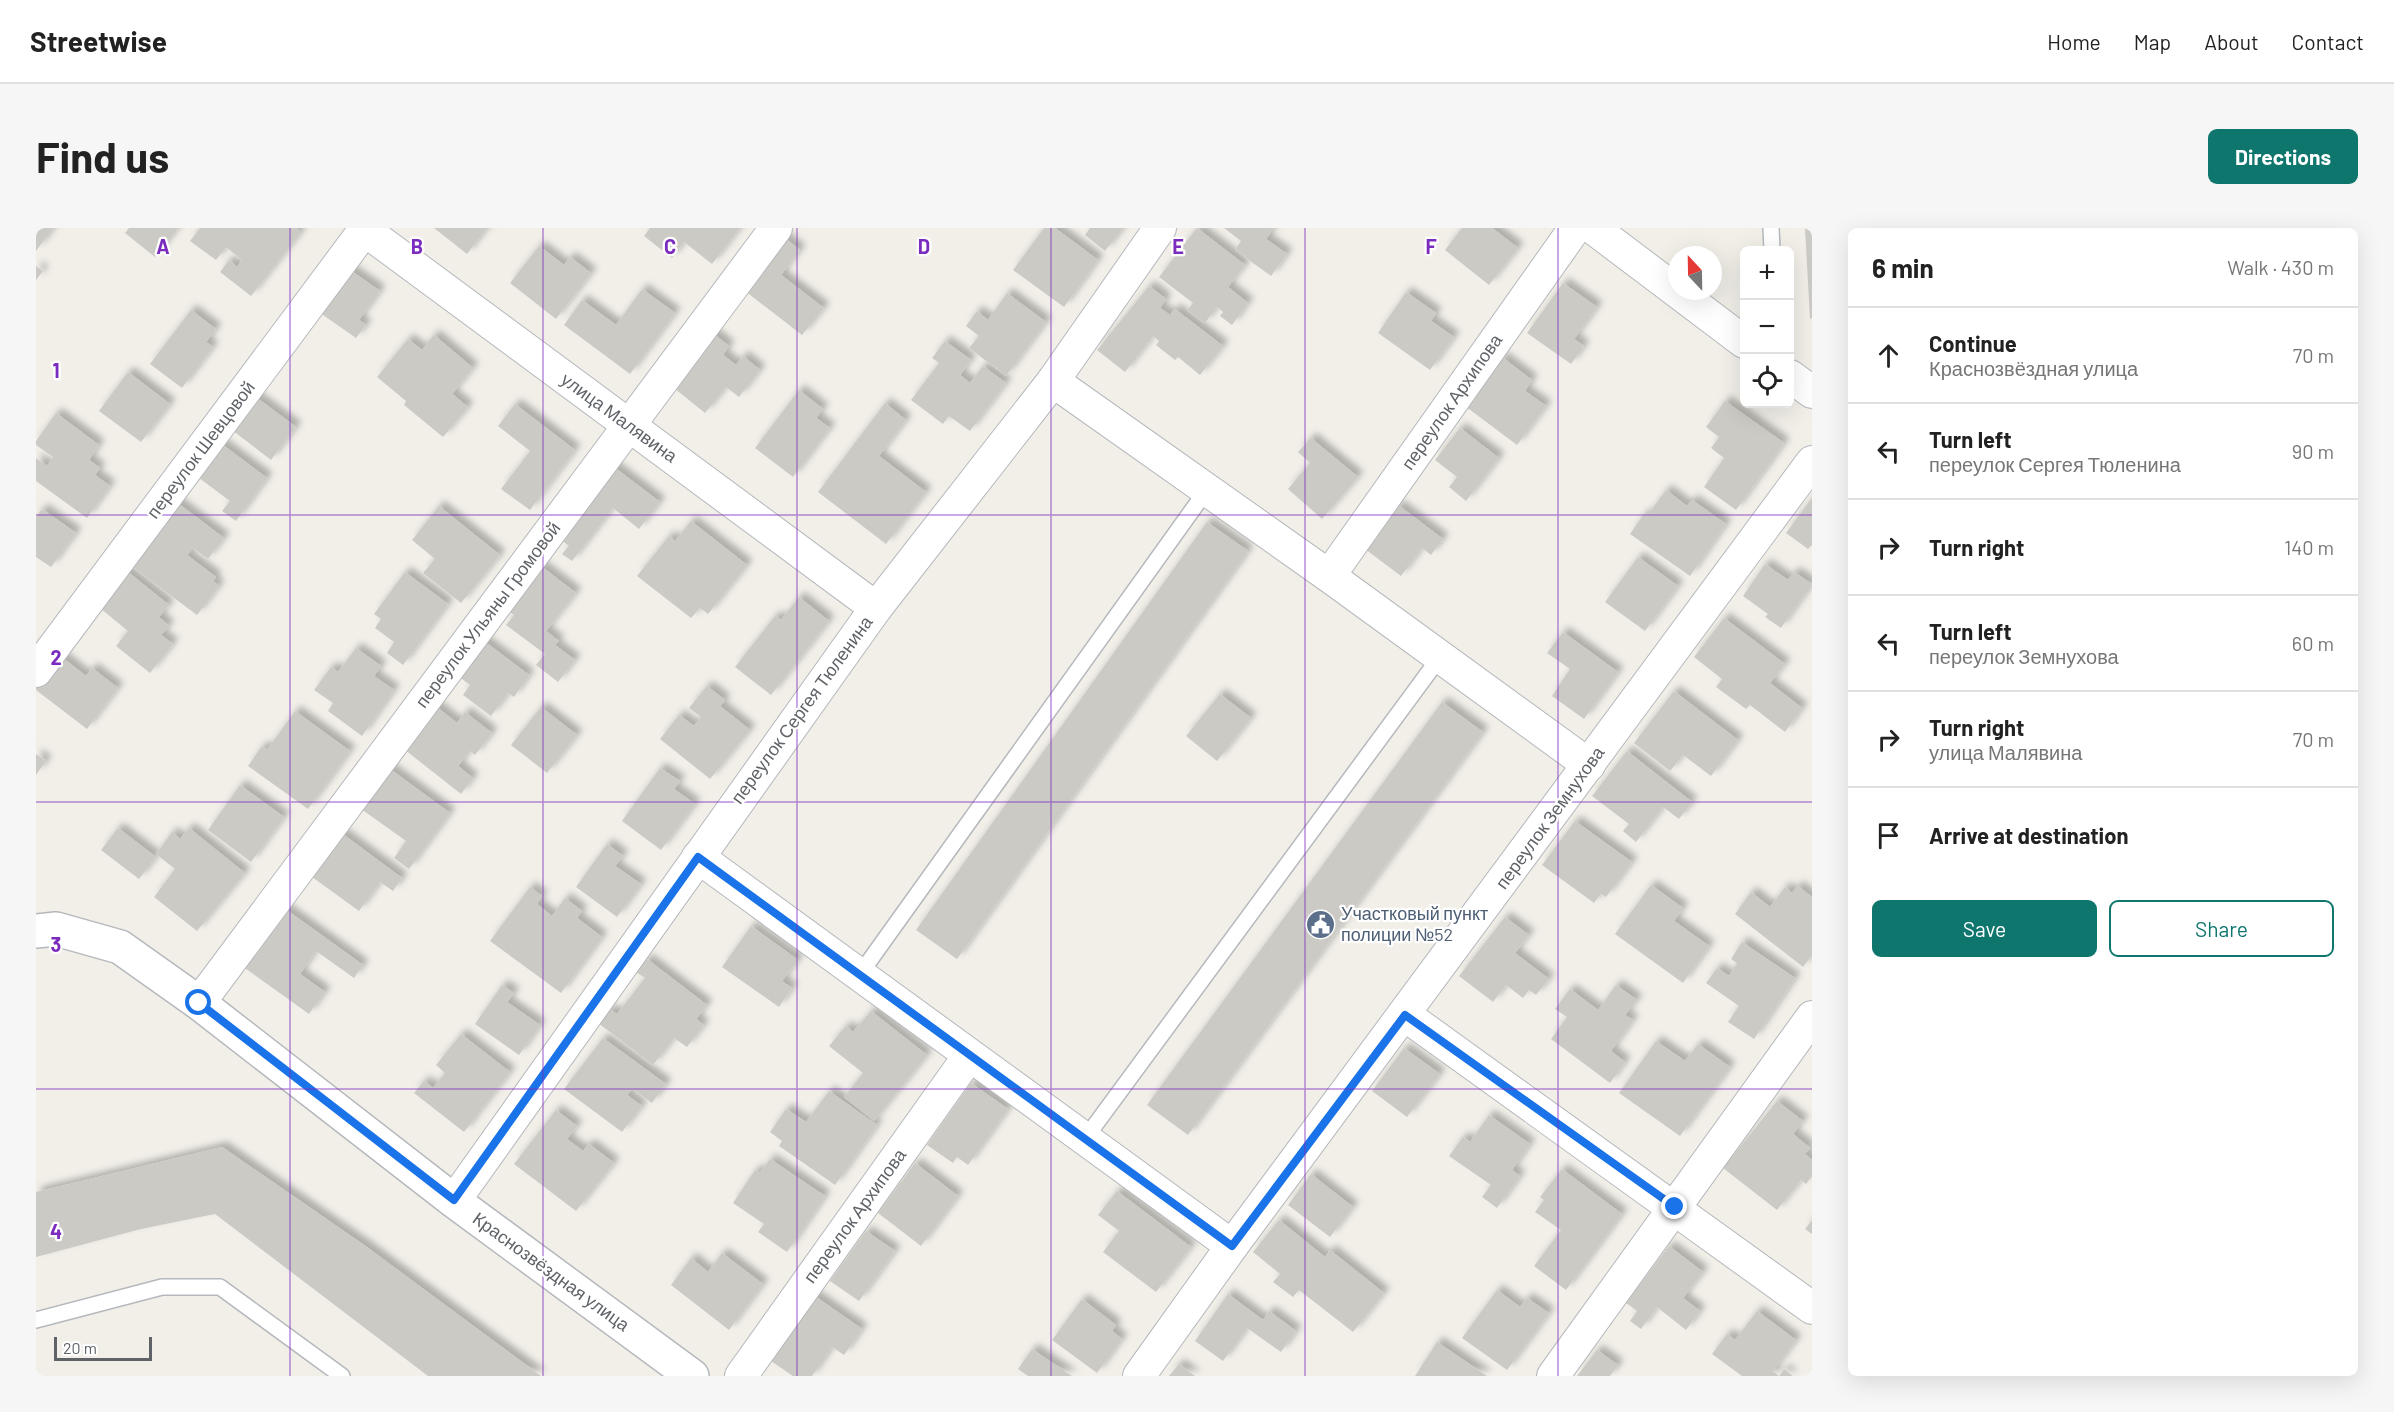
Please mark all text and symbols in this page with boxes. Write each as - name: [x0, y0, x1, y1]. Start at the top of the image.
- text: Streetwise: [30, 24, 167, 58]
- text: Home: [2047, 29, 2101, 54]
- text: Map: [2134, 29, 2171, 54]
- text: About: [2204, 29, 2259, 54]
- text: Contact: [2292, 29, 2364, 54]
- button: Directions: [2208, 129, 2358, 184]
- text: Find us: [36, 131, 169, 181]
- text: A: [156, 234, 170, 258]
- text: B: [411, 234, 423, 258]
- text: C: [664, 234, 676, 258]
- text: D: [918, 234, 930, 258]
- text: E: [1172, 234, 1184, 258]
- text: F: [1425, 234, 1437, 258]
- north arrow: [1668, 246, 1722, 300]
- map controls: [1740, 246, 1794, 408]
- button: +: [1740, 246, 1794, 300]
- text: 6 min: [1872, 252, 1934, 283]
- text: Walk · 430 m: [2227, 255, 2334, 279]
- button: −: [1740, 300, 1794, 354]
- street label: переулок Архипова: [1396, 329, 1507, 473]
- text: Continue: [1929, 330, 2017, 356]
- icon: ahead: [1872, 339, 1905, 372]
- text: 70 m: [2293, 343, 2334, 367]
- button: locate: [1740, 354, 1794, 408]
- text: Краснозвёздная улица: [1929, 356, 2138, 380]
- text: 1: [52, 358, 60, 382]
- street label: улица Малявина: [557, 368, 683, 467]
- street label: переулок Шевцовой: [141, 376, 259, 522]
- text: Turn left: [1929, 426, 2012, 452]
- icon: left: [1872, 435, 1905, 468]
- text: 90 m: [2292, 439, 2334, 463]
- text: переулок Сергея Тюленина: [1929, 452, 2181, 476]
- street label: переулок Ульяны Громовой: [410, 517, 564, 712]
- icon: right: [1872, 531, 1905, 564]
- text: Turn right: [1929, 534, 2024, 560]
- text: 140 m: [2284, 535, 2334, 559]
- street label: переулок Сергея Тюленина: [726, 610, 877, 808]
- text: Turn left: [1929, 618, 2012, 644]
- icon: left: [1872, 627, 1905, 660]
- text: 60 m: [2292, 631, 2334, 655]
- text: переулок Земнухова: [1929, 644, 2119, 668]
- text: 2: [50, 645, 62, 669]
- text: Turn right: [1929, 714, 2024, 740]
- icon: right: [1872, 723, 1905, 756]
- text: 70 m: [2293, 727, 2334, 751]
- text: улица Малявина: [1929, 740, 2082, 764]
- street label: переулок Земнухова: [1490, 741, 1609, 893]
- icon: arrive: [1872, 819, 1905, 852]
- text: Arrive at destination: [1929, 822, 2128, 848]
- button: Save: [1872, 900, 2097, 957]
- button: Share: [2109, 900, 2334, 957]
- place label: Участковый пункт полиции №52: [1341, 902, 1488, 945]
- public building icon: Участковый пункт полиции №52: [1304, 908, 1336, 940]
- text: 3: [51, 932, 61, 956]
- route start: [185, 989, 211, 1015]
- street label: переулок Архипова: [798, 1143, 911, 1287]
- route end: [1661, 1193, 1687, 1219]
- street label: Краснозвёздная улица: [469, 1207, 635, 1336]
- text: 4: [50, 1219, 62, 1243]
- scale bar: [54, 1334, 152, 1362]
- text: 20 m: [63, 1338, 97, 1357]

